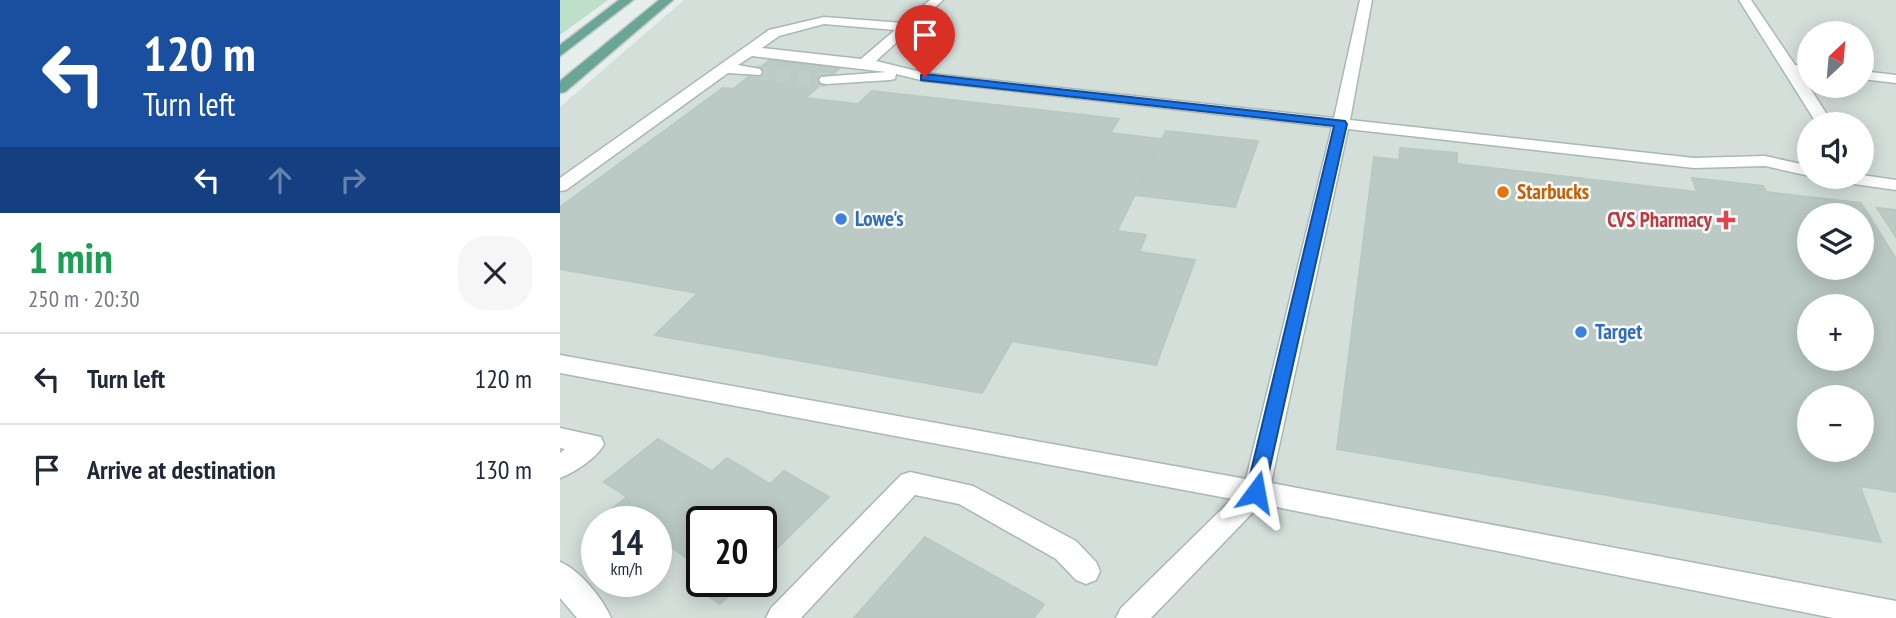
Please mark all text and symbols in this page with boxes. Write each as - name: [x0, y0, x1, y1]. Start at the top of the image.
- pin: [895, 5, 955, 77]
- icon: arrive: [906, 16, 944, 54]
- text: 120 m: [143, 21, 256, 85]
- north arrow: [1797, 21, 1874, 98]
- map controls: [1797, 21, 1874, 462]
- icon: left: [28, 28, 119, 119]
- text: Turn left: [143, 83, 235, 125]
- button: sound: [1797, 112, 1874, 189]
- icon: left: [188, 161, 226, 199]
- icon: ahead: [261, 161, 299, 199]
- icon: right: [334, 161, 372, 199]
- place label: Starbucks: [1517, 178, 1589, 205]
- marker: Starbucks: [1495, 184, 1511, 200]
- button: layers: [1797, 203, 1874, 280]
- place label: Lowe's: [855, 205, 904, 232]
- place label: CVS Pharmacy: [1607, 206, 1713, 233]
- marker: Lowe's: [833, 211, 849, 227]
- marker: CVS Pharmacy: [1718, 212, 1734, 228]
- text: 1 min: [28, 230, 113, 285]
- button: close: [458, 236, 532, 310]
- text: 250 m · 20:30: [28, 284, 140, 313]
- button: +: [1797, 294, 1874, 371]
- place label: Target: [1595, 318, 1642, 345]
- marker: Target: [1573, 324, 1589, 340]
- icon: left: [28, 360, 66, 398]
- text: Turn left: [87, 362, 165, 395]
- text: 120 m: [474, 362, 532, 395]
- button: −: [1797, 385, 1874, 462]
- icon: arrive: [28, 451, 66, 489]
- text: Arrive at destination: [87, 453, 276, 486]
- text: 130 m: [474, 453, 532, 486]
- position arrow: [1219, 455, 1293, 529]
- speed limit sign: 20: [686, 506, 777, 597]
- text: 14: [610, 519, 643, 565]
- text: km/h: [611, 557, 642, 580]

